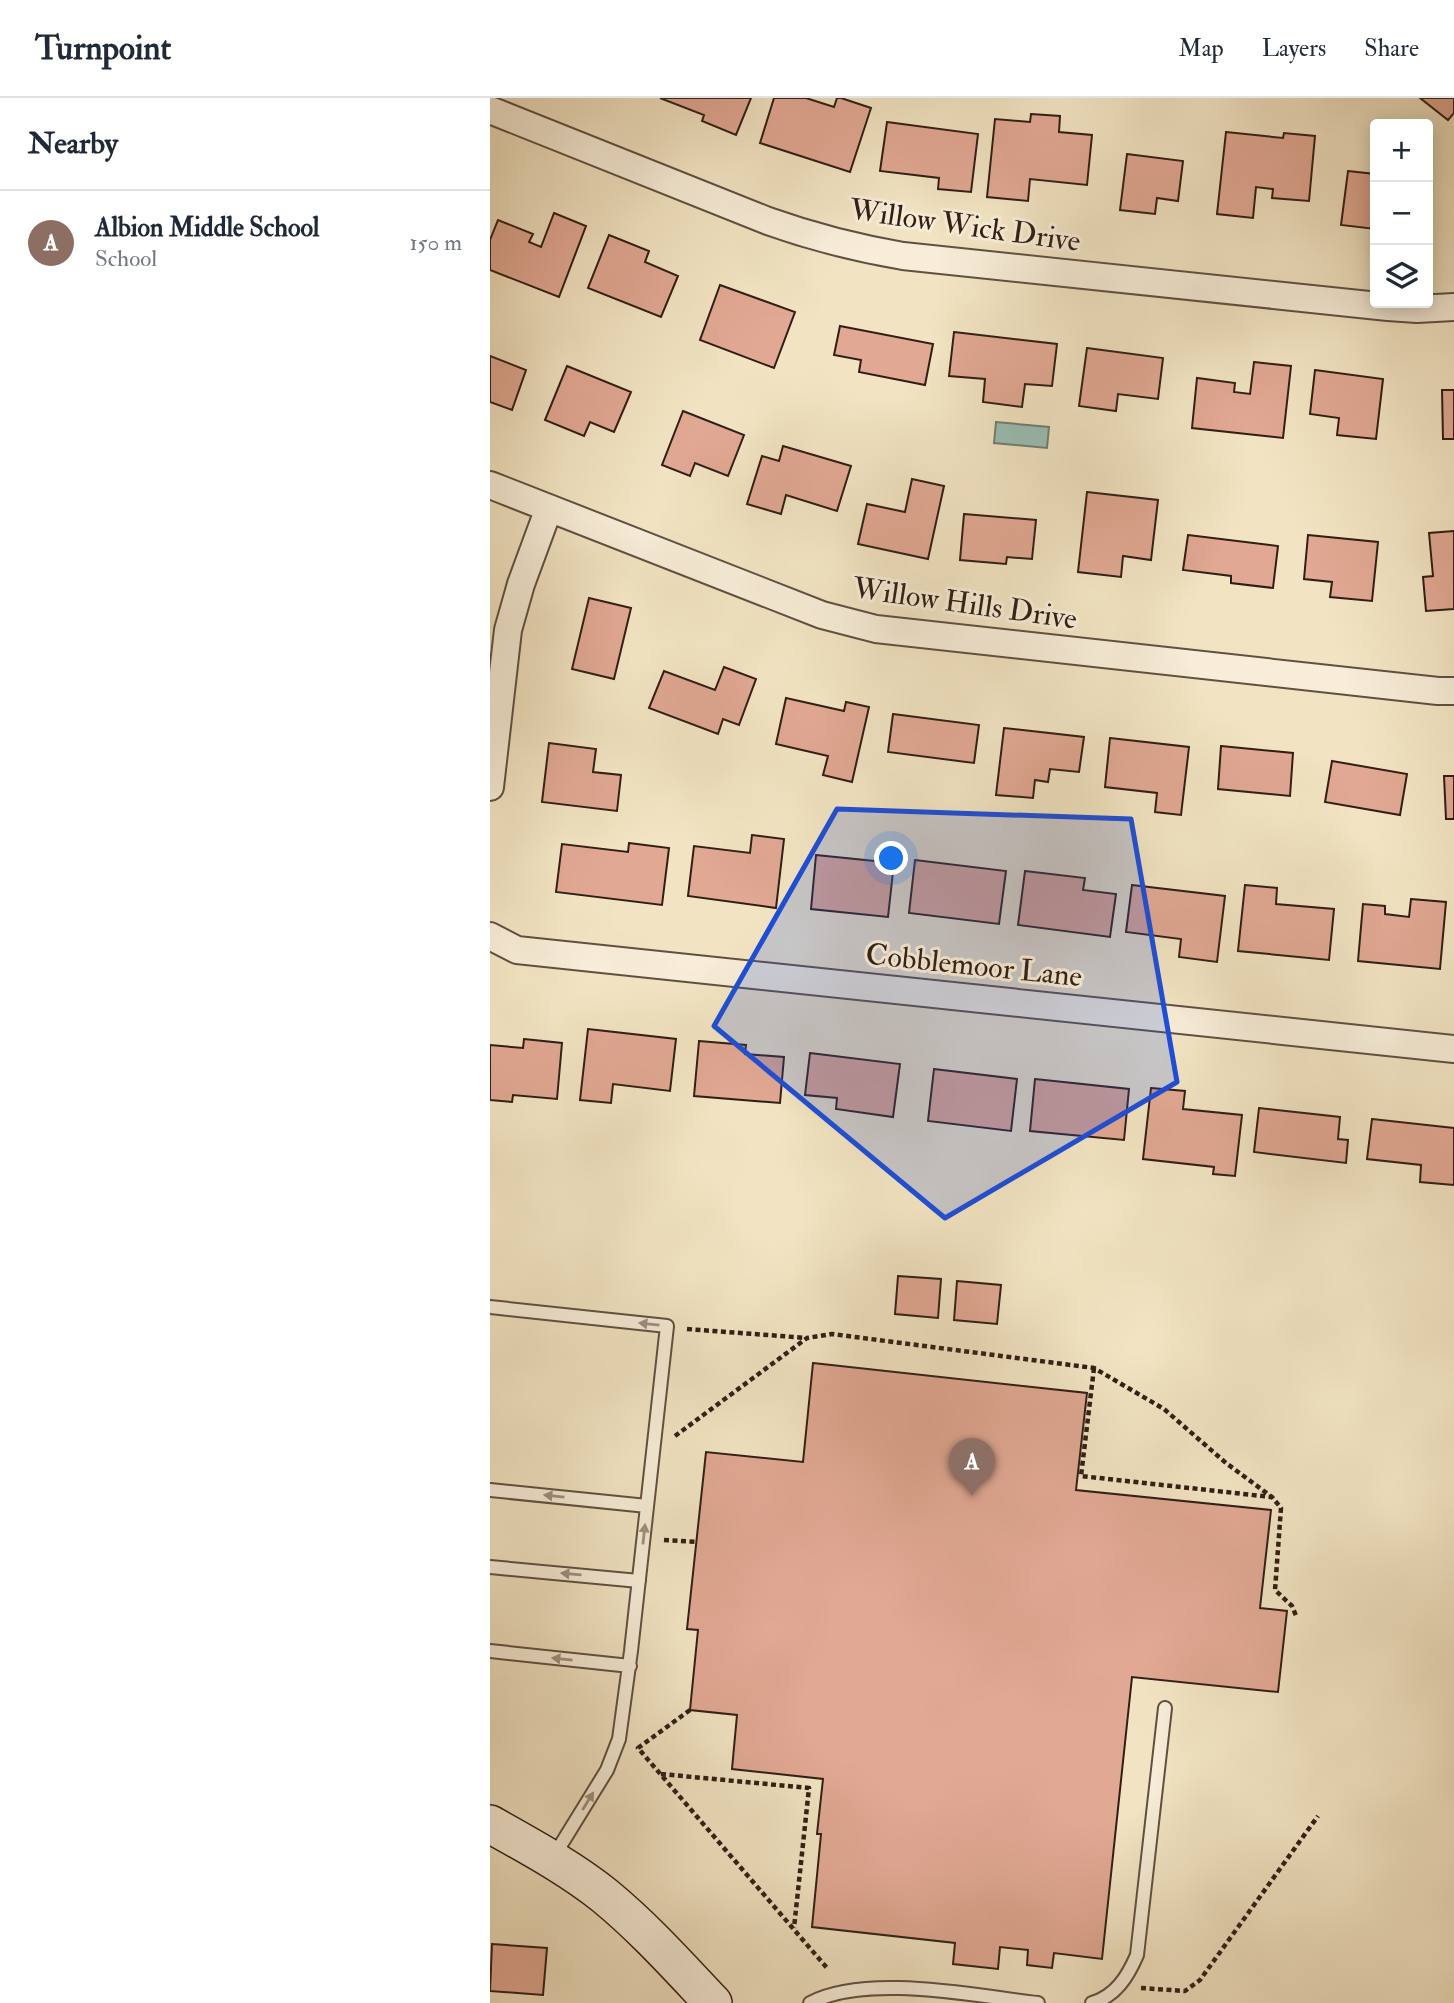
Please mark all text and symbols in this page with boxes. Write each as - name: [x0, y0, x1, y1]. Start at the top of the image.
- text: Turnpoint: [35, 28, 171, 69]
- text: Map: [1179, 33, 1224, 64]
- text: Layers: [1262, 33, 1326, 64]
- text: Share: [1364, 33, 1419, 64]
- map controls: [1370, 119, 1433, 308]
- button: +: [1370, 119, 1433, 182]
- text: Nearby: [28, 125, 118, 162]
- button: −: [1370, 182, 1433, 245]
- street label: Willow Wick Drive: [846, 191, 1083, 260]
- text: Albion Middle School: [95, 212, 320, 244]
- text: A: [44, 228, 58, 257]
- text: 150 m: [409, 228, 462, 257]
- text: School: [95, 244, 157, 273]
- button: layers: [1370, 245, 1433, 308]
- street label: Willow Hills Drive: [849, 569, 1079, 638]
- your location: [874, 841, 908, 875]
- street label: Cobblemoor Lane: [864, 936, 1084, 995]
- one-way arrow: [638, 1318, 660, 1329]
- pin: A: [949, 1438, 995, 1496]
- one-way arrow: [543, 1491, 565, 1502]
- one-way arrow: [638, 1523, 649, 1545]
- one-way arrow: [560, 1569, 582, 1580]
- one-way arrow: [550, 1653, 572, 1664]
- one-way arrow: [582, 1792, 595, 1811]

